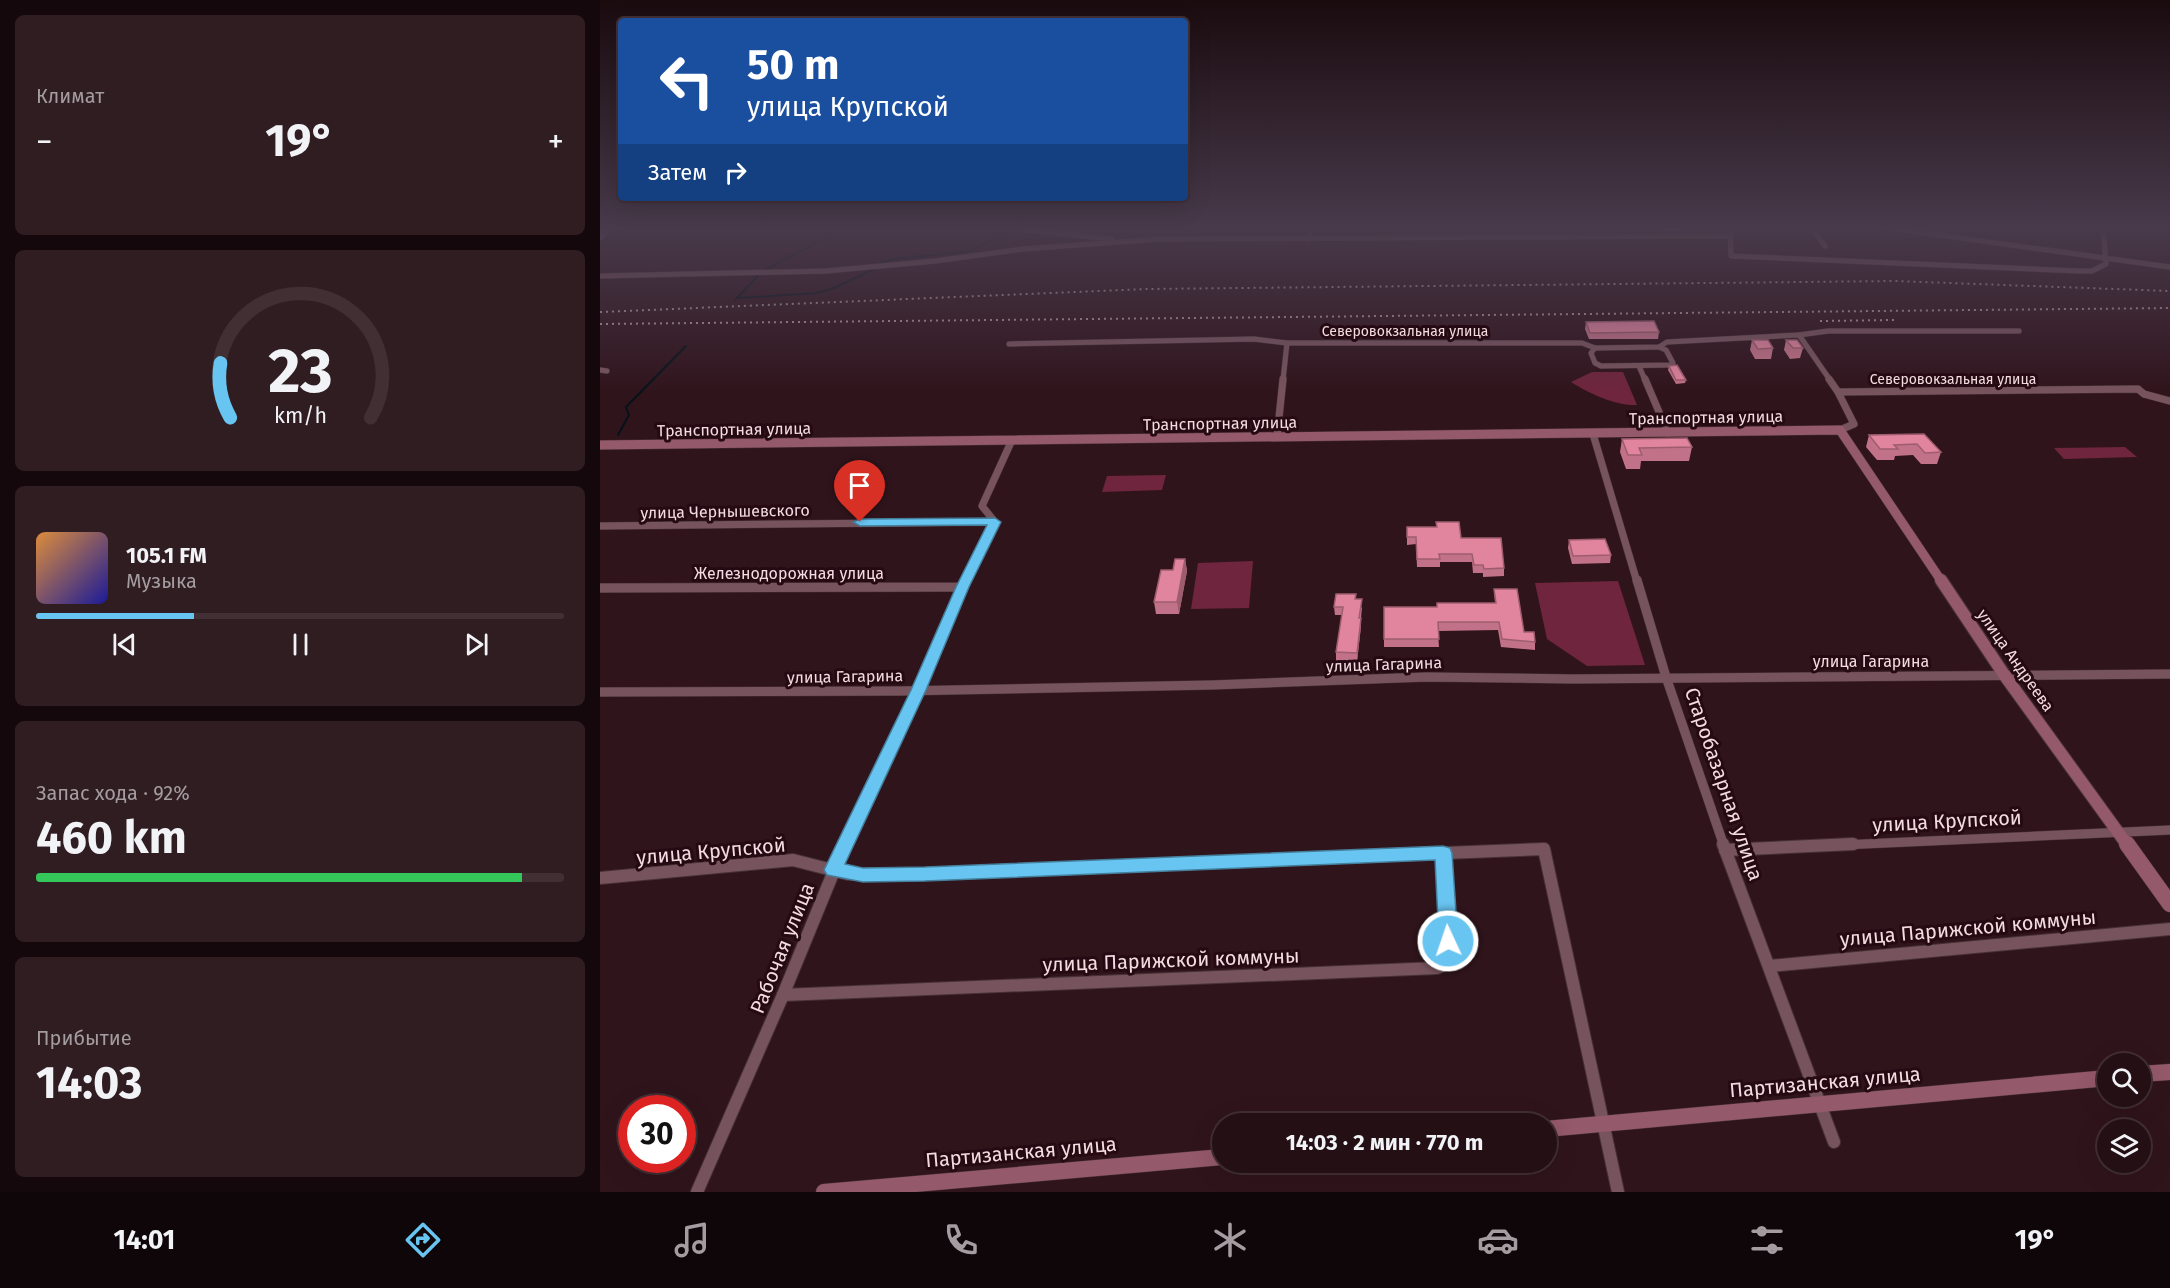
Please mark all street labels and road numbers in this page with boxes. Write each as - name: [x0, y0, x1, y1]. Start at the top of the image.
- street label: Северовокзальная улица: [1322, 323, 1488, 340]
- street label: Северовокзальная улица: [1870, 371, 2036, 388]
- street label: Транспортная улица: [1629, 407, 1783, 428]
- street label: Транспортная улица: [1143, 413, 1297, 434]
- street label: Транспортная улица: [657, 419, 811, 440]
- street label: улица Чернышевского: [640, 501, 810, 522]
- street label: Железнодорожная улица: [694, 564, 884, 583]
- street label: улица Андреева: [1973, 605, 2058, 715]
- street label: улица Гагарина: [1813, 652, 1929, 671]
- street label: улица Гагарина: [1326, 653, 1442, 676]
- street label: улица Гагарина: [787, 666, 903, 687]
- street label: Старобазарная улица: [1680, 684, 1768, 884]
- street label: улица Крупской: [1872, 805, 2022, 837]
- street label: улица Крупской: [635, 833, 787, 869]
- street label: Рабочая улица: [745, 879, 819, 1017]
- street label: улица Парижской коммуны: [1839, 905, 2097, 951]
- street label: улица Парижской коммуны: [1042, 944, 1300, 976]
- street label: Партизанская улица: [1728, 1062, 1922, 1102]
- street label: Партизанская улица: [924, 1132, 1118, 1172]

